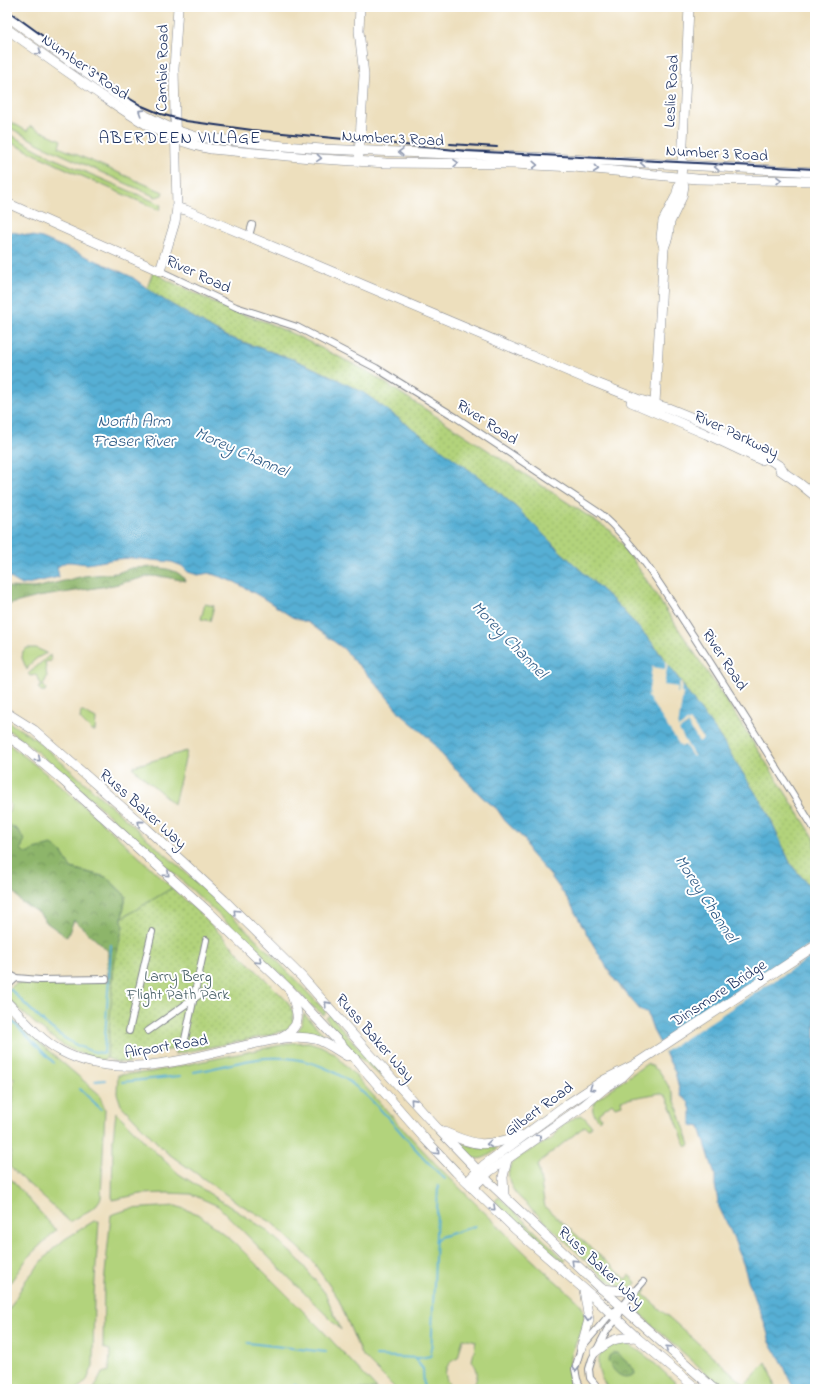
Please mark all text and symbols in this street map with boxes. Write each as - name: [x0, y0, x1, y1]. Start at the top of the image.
- street label: Cambie Road: [150, 24, 176, 112]
- street label: Number 3 Road: [36, 28, 134, 107]
- one-way arrow: [35, 47, 42, 55]
- street label: Leslie Road: [658, 54, 686, 128]
- one-way arrow: [138, 110, 145, 117]
- street label: Number 3 Road: [341, 124, 445, 154]
- district label: ABERDEEN VILLAGE: [99, 126, 261, 151]
- street label: Number 3 Road: [665, 139, 769, 169]
- one-way arrow: [398, 148, 404, 157]
- one-way arrow: [316, 154, 322, 163]
- one-way arrow: [453, 159, 459, 167]
- one-way arrow: [640, 159, 646, 168]
- one-way arrow: [532, 161, 538, 169]
- one-way arrow: [714, 162, 720, 171]
- one-way arrow: [593, 164, 599, 173]
- one-way arrow: [776, 176, 782, 184]
- street label: River Road: [162, 249, 235, 300]
- street label: River Road: [451, 394, 523, 452]
- street label: River Parkway: [690, 405, 783, 465]
- water label: North Arm Fraser River: [93, 409, 178, 454]
- water label: Morey Channel: [190, 421, 294, 486]
- water label: Morey Channel: [465, 596, 554, 687]
- street label: River Road: [695, 624, 753, 696]
- one-way arrow: [33, 755, 41, 762]
- street label: Russ Baker Way: [93, 764, 192, 856]
- one-way arrow: [137, 821, 145, 828]
- water label: Morey Channel: [667, 850, 745, 950]
- one-way arrow: [162, 869, 169, 876]
- one-way arrow: [233, 909, 241, 917]
- street label: Dinsmore Bridge: [666, 953, 772, 1034]
- one-way arrow: [254, 956, 262, 964]
- park label: Larry Berg Flight Path Park: [126, 965, 230, 1007]
- street label: Russ Baker Way: [329, 989, 420, 1088]
- one-way arrow: [324, 1001, 332, 1009]
- street label: Airport Road: [123, 1029, 210, 1065]
- street label: Gilbert Road: [500, 1076, 579, 1143]
- one-way arrow: [589, 1083, 596, 1090]
- one-way arrow: [411, 1099, 418, 1106]
- one-way arrow: [535, 1135, 542, 1142]
- one-way arrow: [486, 1139, 492, 1148]
- one-way arrow: [432, 1147, 440, 1155]
- one-way arrow: [488, 1203, 496, 1211]
- street label: Russ Baker Way: [552, 1221, 649, 1314]
- one-way arrow: [571, 1259, 579, 1267]
- one-way arrow: [584, 1316, 593, 1323]
- one-way arrow: [665, 1345, 673, 1352]
- one-way arrow: [572, 1366, 580, 1372]

